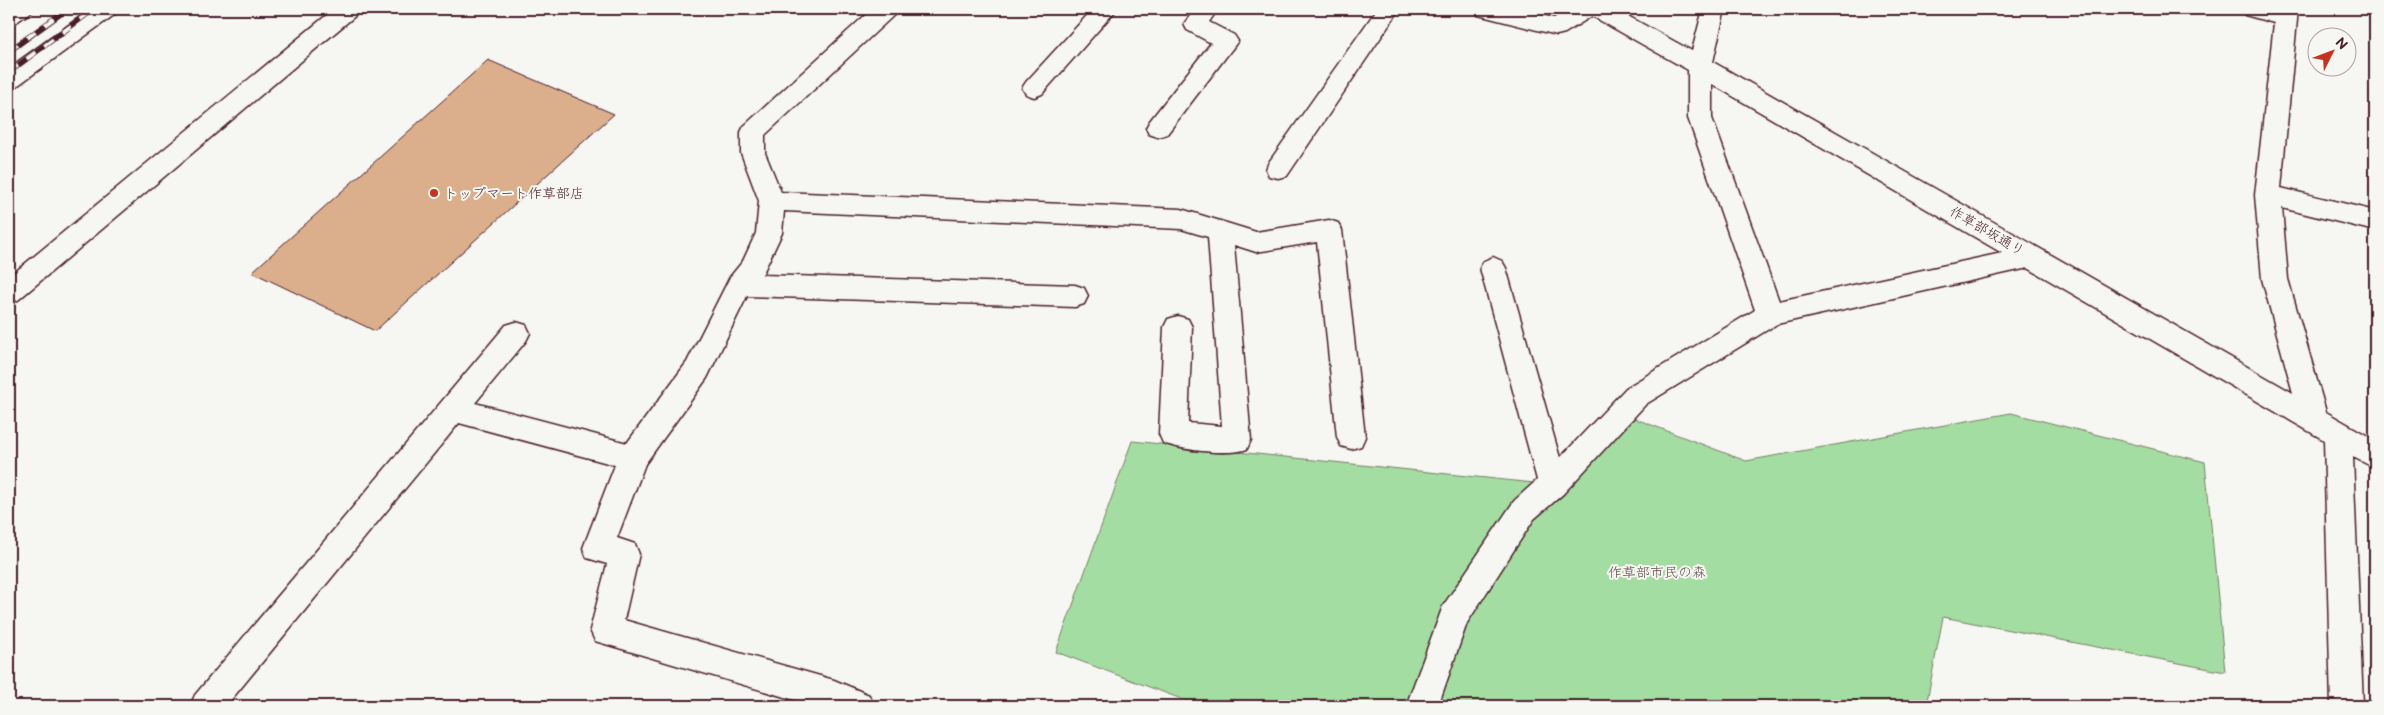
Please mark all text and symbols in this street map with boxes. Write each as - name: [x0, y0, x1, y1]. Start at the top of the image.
- north arrow: [2306, 28, 2356, 78]
- text: N: [2331, 34, 2351, 53]
- place label: トップマート作草部店: [444, 185, 584, 202]
- marker: トップマート作草部店: [428, 187, 440, 199]
- street label: 作草部坂通り: [1946, 203, 2028, 259]
- park label: 作草部市民の森: [1608, 564, 1706, 581]

